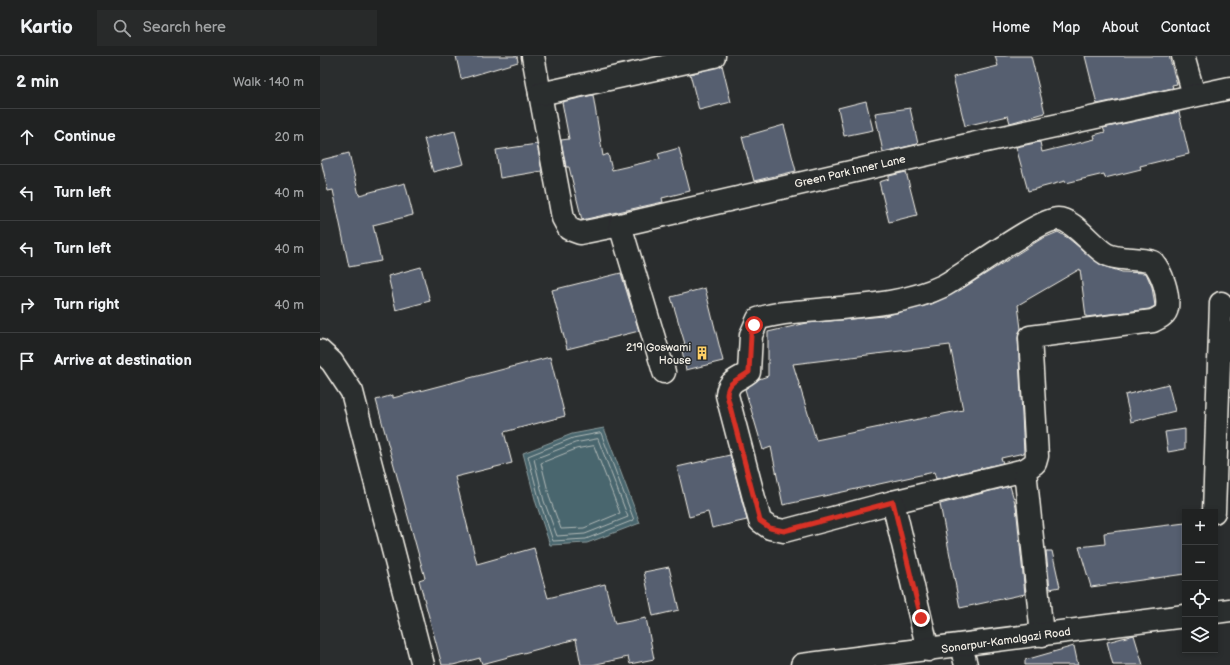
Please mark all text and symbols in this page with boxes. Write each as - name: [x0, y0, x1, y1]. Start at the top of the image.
- search box: [97, 10, 377, 46]
- text: Kartio: [20, 16, 73, 39]
- icon: search: [111, 17, 133, 39]
- text: Search here: [143, 18, 226, 37]
- text: Home: [992, 19, 1030, 36]
- text: Map: [1052, 19, 1080, 36]
- text: About: [1102, 19, 1139, 36]
- text: Contact: [1161, 19, 1210, 36]
- text: 2 min: [16, 72, 59, 92]
- text: Walk · 140 m: [233, 74, 304, 90]
- icon: ahead: [16, 126, 38, 148]
- text: Continue: [54, 127, 116, 146]
- text: 20 m: [274, 129, 304, 145]
- street label: Green Park Inner Lane: [793, 152, 907, 191]
- icon: left: [16, 182, 38, 204]
- text: Turn left: [54, 183, 111, 202]
- text: 40 m: [274, 185, 304, 201]
- icon: left: [16, 238, 38, 260]
- text: Turn left: [54, 239, 111, 258]
- text: 40 m: [274, 241, 304, 257]
- icon: right: [16, 294, 38, 316]
- text: Turn right: [54, 295, 119, 314]
- text: 40 m: [274, 297, 304, 313]
- route start: [745, 316, 763, 334]
- place label: 219 Goswami House: [626, 341, 691, 367]
- building icon: 219 Goswami House: [694, 345, 710, 361]
- icon: arrive: [16, 350, 38, 372]
- text: Arrive at destination: [54, 351, 192, 370]
- map controls: [1182, 509, 1218, 653]
- button: +: [1182, 509, 1218, 545]
- button: −: [1182, 545, 1218, 581]
- button: locate: [1182, 581, 1218, 617]
- route end: [912, 609, 930, 627]
- button: layers: [1182, 617, 1218, 653]
- street label: Sonarpur-Kamalgazi Road: [941, 625, 1071, 656]

